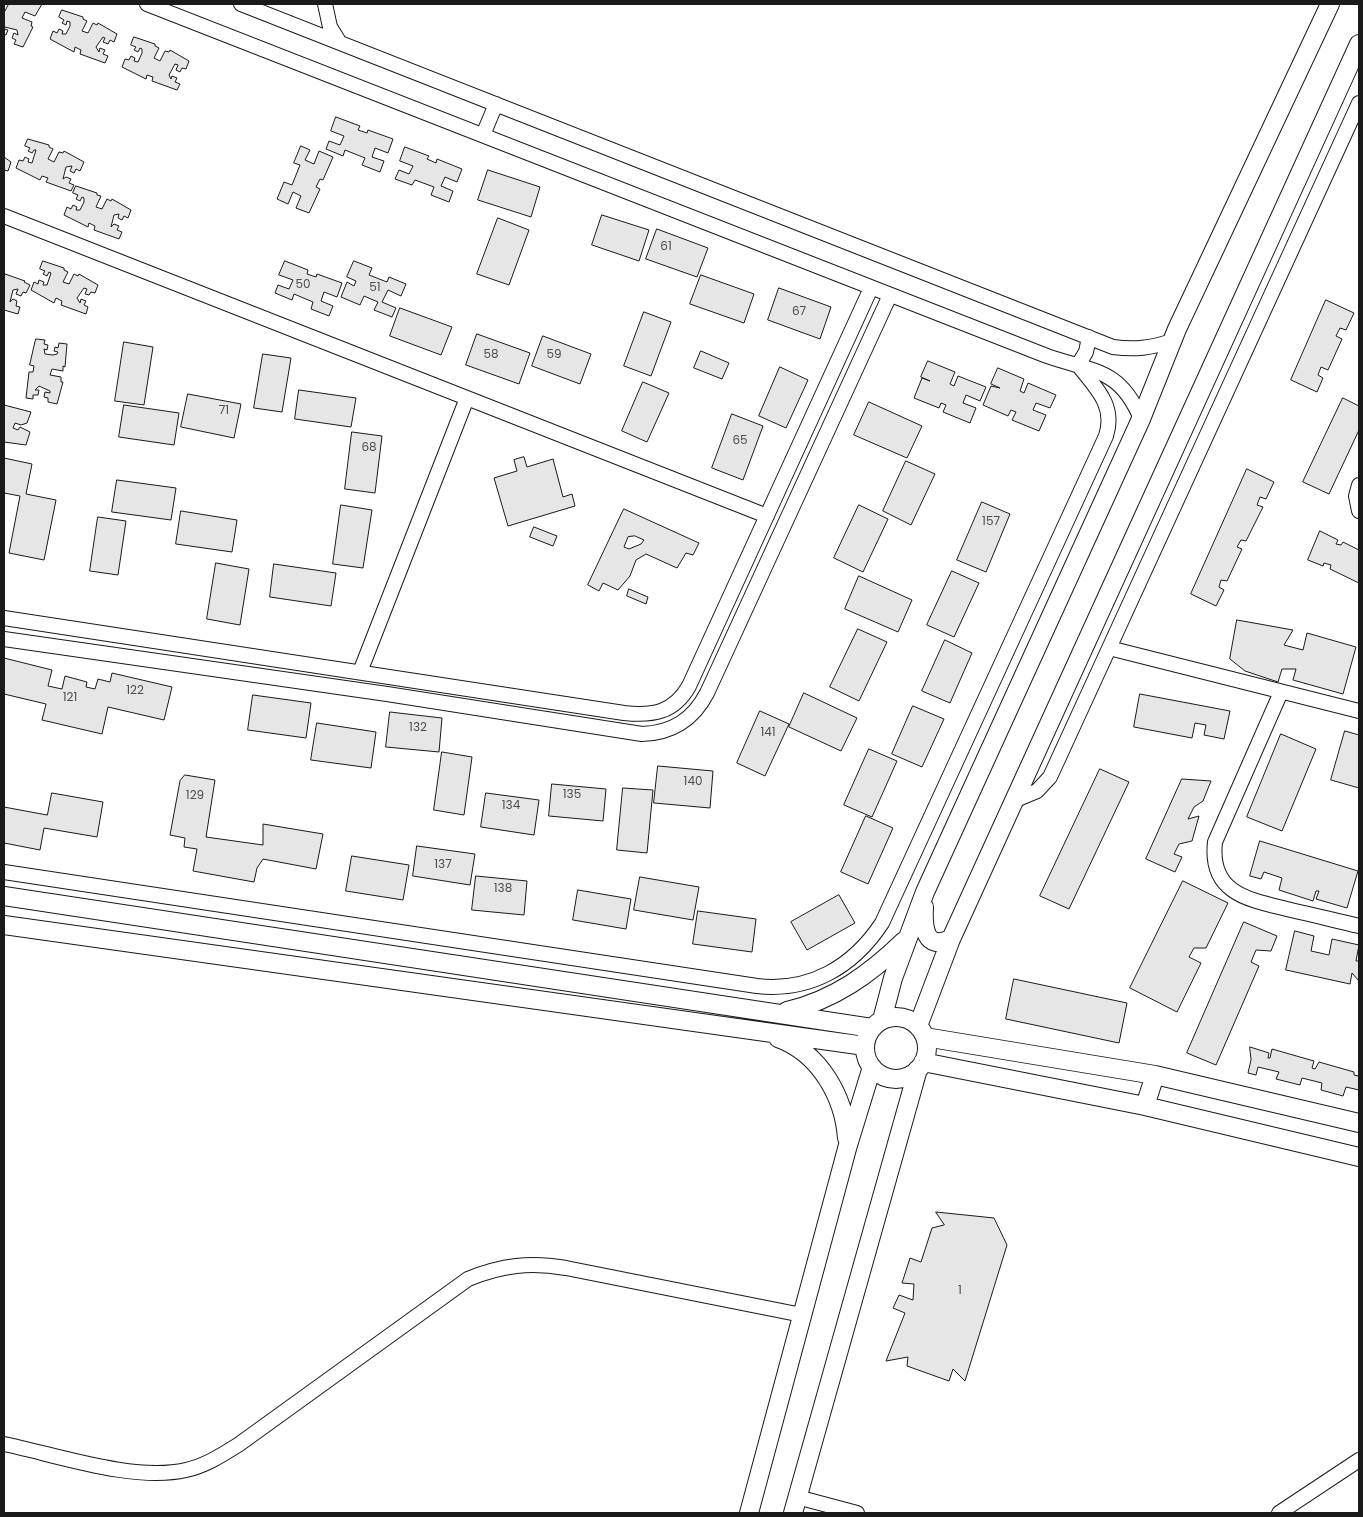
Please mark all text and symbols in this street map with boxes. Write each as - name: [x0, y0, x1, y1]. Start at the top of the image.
- house number: 61: [660, 240, 672, 254]
- house number: 50: [295, 278, 311, 292]
- house number: 51: [369, 281, 381, 295]
- house number: 67: [792, 305, 806, 319]
- house number: 58: [483, 348, 499, 362]
- house number: 59: [546, 348, 562, 362]
- house number: 71: [219, 404, 229, 418]
- house number: 65: [732, 434, 748, 448]
- house number: 68: [361, 441, 377, 455]
- house number: 157: [982, 515, 1000, 529]
- house number: 122: [126, 684, 144, 698]
- house number: 121: [63, 691, 77, 705]
- house number: 132: [409, 721, 427, 735]
- house number: 141: [760, 726, 776, 740]
- house number: 140: [684, 775, 702, 789]
- house number: 135: [563, 788, 581, 802]
- house number: 129: [186, 789, 204, 803]
- house number: 134: [502, 799, 520, 813]
- house number: 137: [434, 858, 452, 872]
- house number: 138: [494, 882, 512, 896]
- house number: 1: [958, 1284, 962, 1298]

